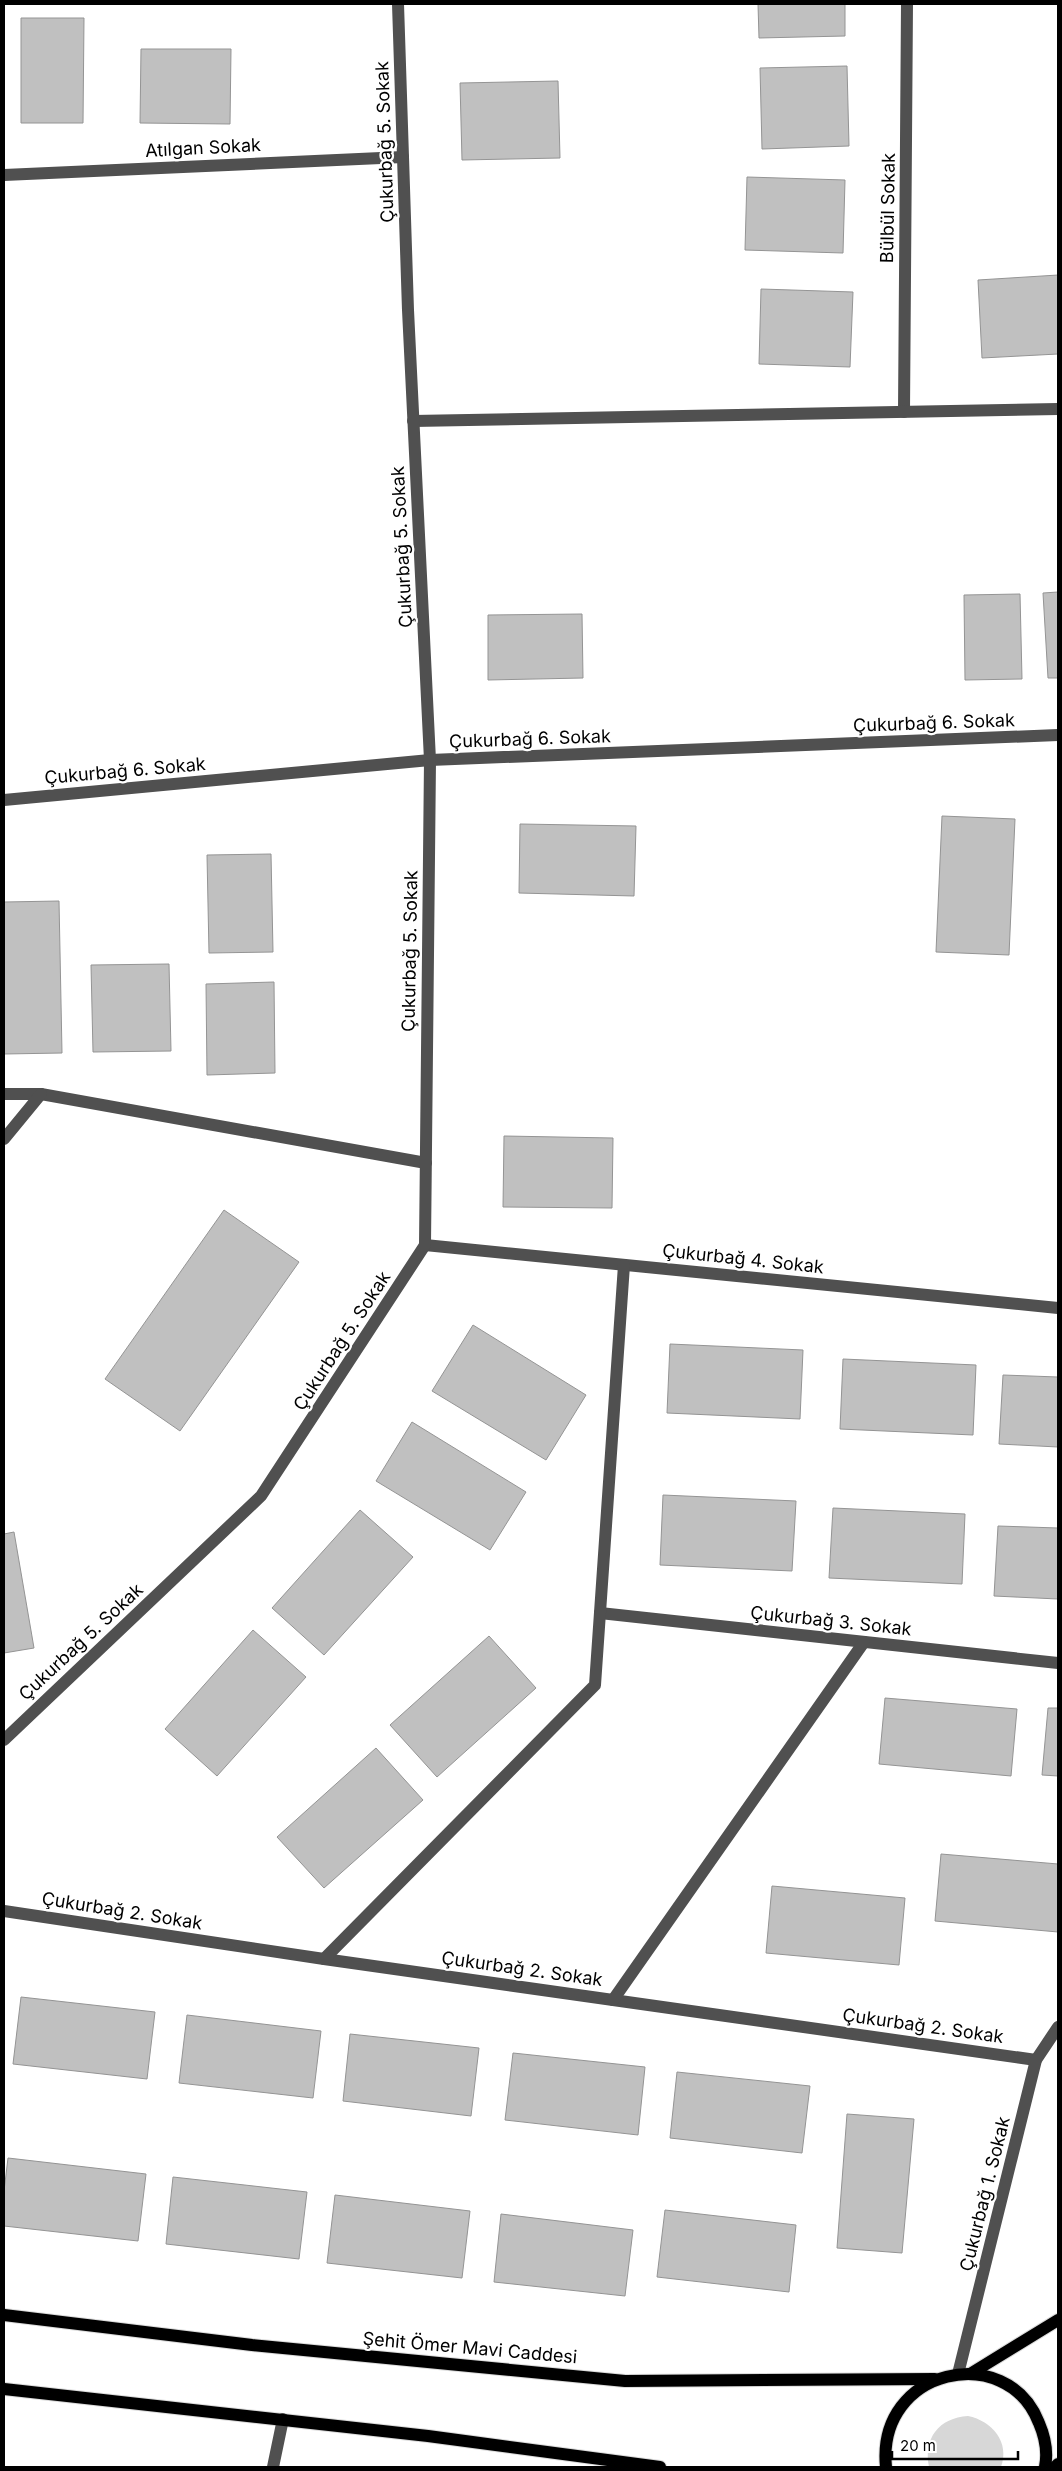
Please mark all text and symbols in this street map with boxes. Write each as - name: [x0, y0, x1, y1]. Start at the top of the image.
- street label: Çukurbağ 5. Sokak: [371, 61, 398, 223]
- street label: Atılgan Sokak: [145, 134, 261, 161]
- street label: Bülbül Sokak: [876, 153, 899, 263]
- street label: Çukurbağ 5. Sokak: [387, 466, 416, 628]
- street label: Çukurbağ 6. Sokak: [853, 709, 1015, 736]
- street label: Çukurbağ 6. Sokak: [449, 725, 611, 752]
- street label: Çukurbağ 6. Sokak: [43, 753, 207, 788]
- street label: Çukurbağ 5. Sokak: [398, 870, 421, 1032]
- street label: Çukurbağ 4. Sokak: [661, 1240, 825, 1277]
- street label: Çukurbağ 5. Sokak: [289, 1267, 394, 1414]
- street label: Çukurbağ 5. Sokak: [14, 1579, 147, 1704]
- street label: Çukurbağ 3. Sokak: [749, 1602, 913, 1639]
- street label: Çukurbağ 2. Sokak: [40, 1887, 204, 1934]
- street label: Çukurbağ 2. Sokak: [440, 1947, 604, 1990]
- street label: Çukurbağ 2. Sokak: [841, 2004, 1005, 2047]
- street label: Çukurbağ 1. Sokak: [955, 2114, 1014, 2273]
- street label: Şehit Ömer Mavi Caddesi: [362, 2327, 578, 2367]
- scale bar: [892, 2428, 1018, 2460]
- text: 20 m: [900, 2436, 936, 2455]

